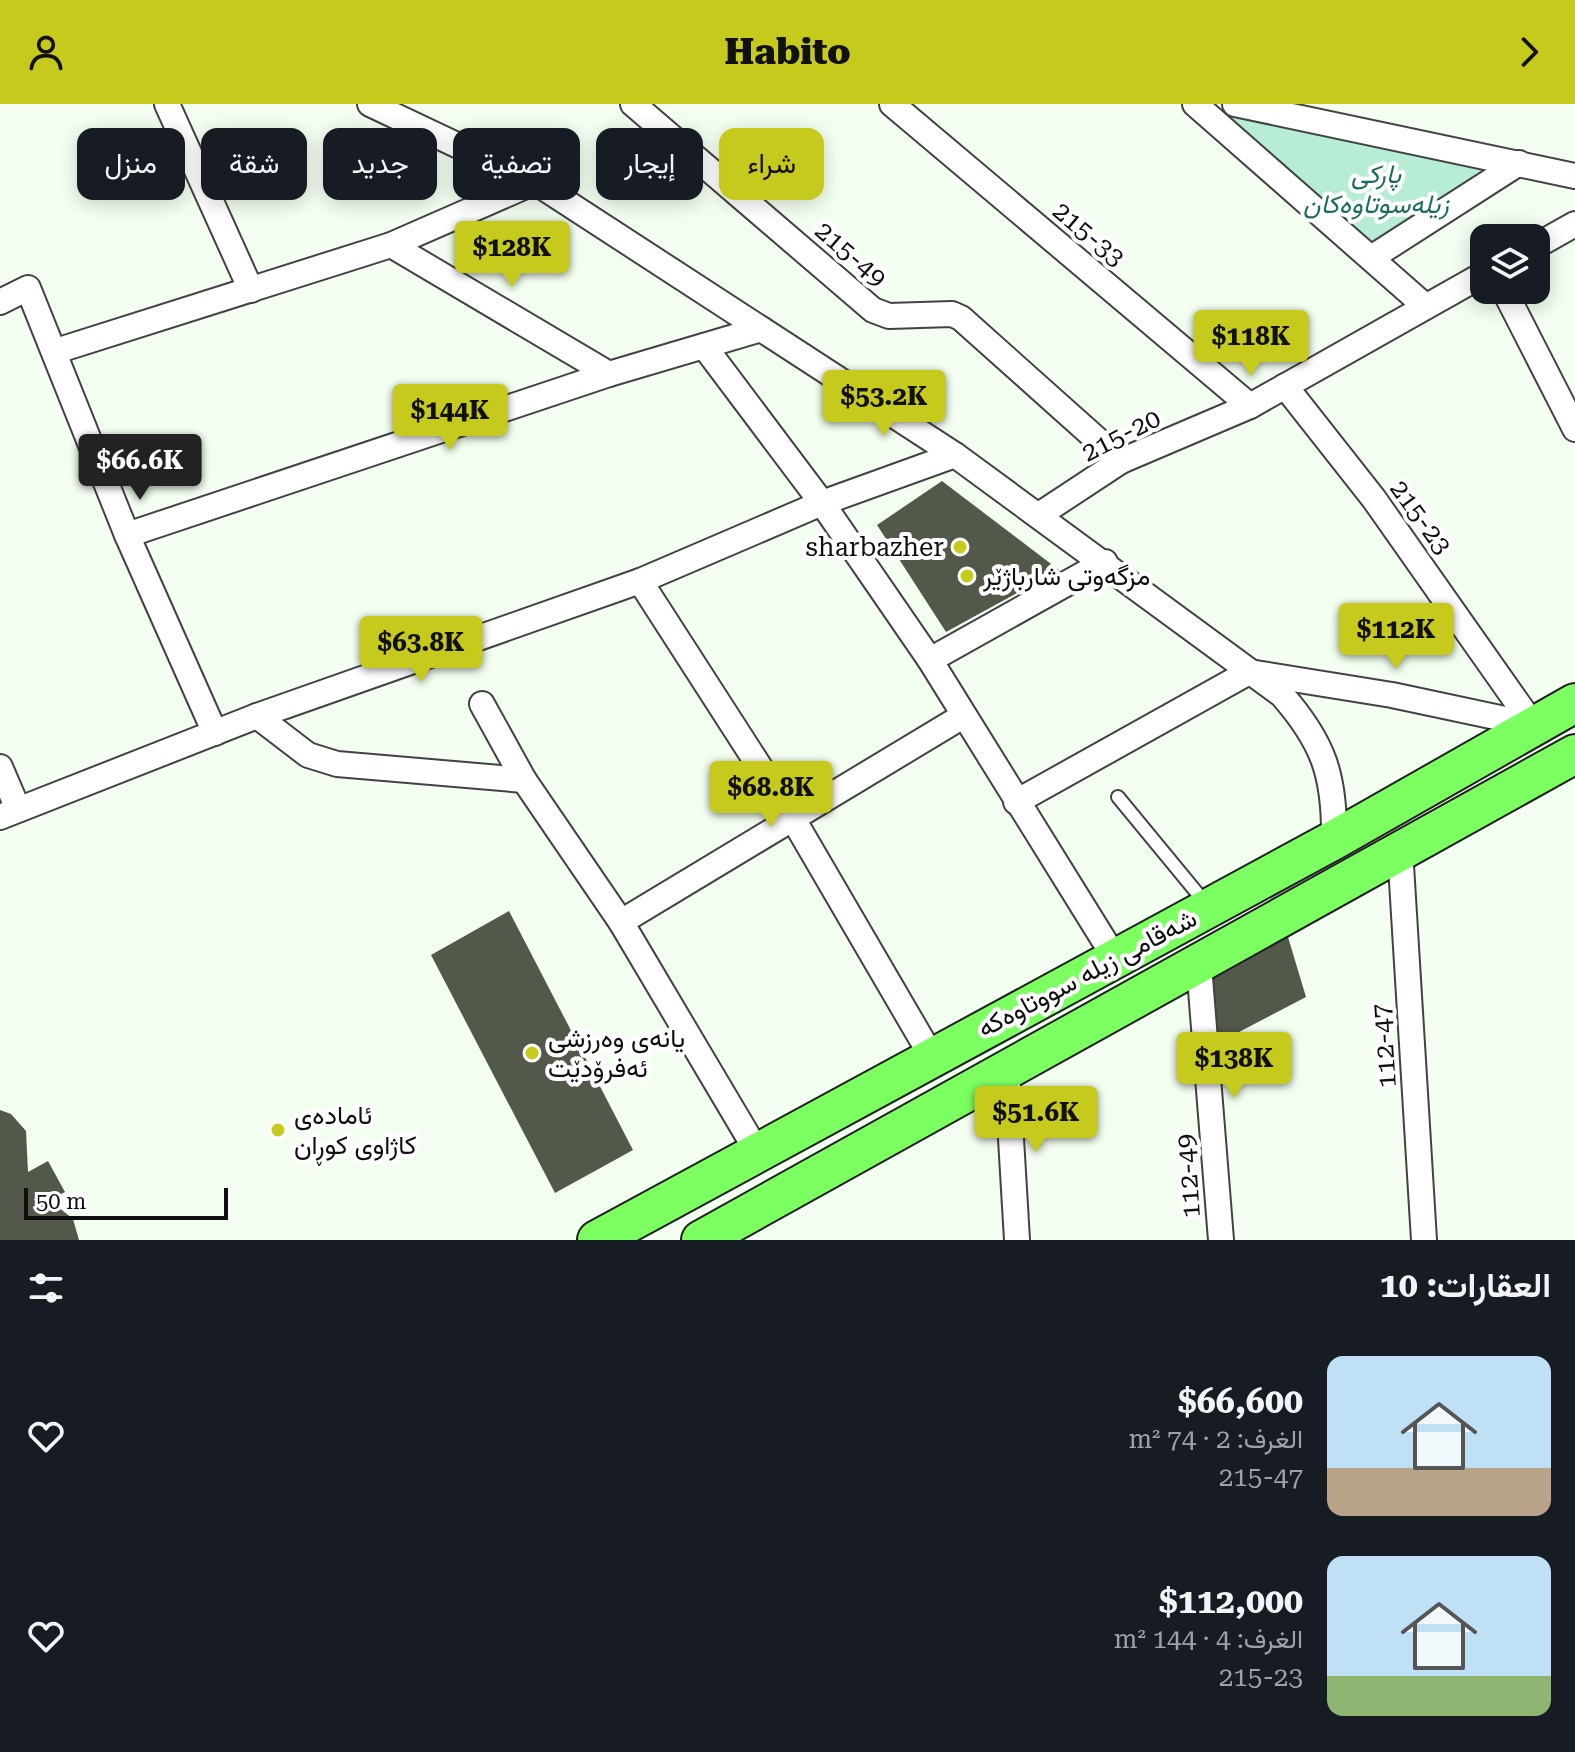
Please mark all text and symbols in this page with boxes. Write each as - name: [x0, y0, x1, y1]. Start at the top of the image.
- icon: person: [24, 30, 68, 74]
- icon: forward: [1507, 30, 1551, 74]
- text: Habito: [724, 31, 851, 73]
- chip: منزل: [77, 128, 185, 200]
- chip: شقة: [201, 128, 307, 200]
- chip: جديد: [323, 128, 437, 200]
- chip: تصفية: [453, 128, 580, 200]
- chip: إيجار: [596, 128, 703, 200]
- chip: شراء: [719, 128, 824, 200]
- park label: پارکی زیلەسوتاوەکان: [1303, 159, 1450, 220]
- street label: 215-33: [1047, 195, 1131, 273]
- street label: 215-49: [809, 215, 893, 293]
- pin: $128K: [456, 221, 568, 289]
- map controls: [1470, 224, 1550, 304]
- button: layers: [1470, 224, 1550, 304]
- text: $128K: [473, 232, 551, 262]
- pin: $118K: [1195, 310, 1307, 378]
- text: $118K: [1212, 321, 1290, 351]
- pin: $53.2K: [819, 370, 949, 438]
- text: $53.2K: [841, 381, 927, 411]
- pin: $144K: [394, 384, 506, 452]
- text: $144K: [411, 395, 489, 425]
- street label: 215-20: [1077, 403, 1165, 467]
- pin: $66.6K: [75, 434, 205, 502]
- text: $66.6K: [97, 445, 183, 475]
- street label: 215-23: [1384, 474, 1458, 560]
- place label: sharbazher: [805, 532, 944, 562]
- marker: sharbazher: [951, 538, 969, 556]
- place label: مزگەوتی شارباژێر: [982, 561, 1150, 592]
- marker: مزگەوتی شارباژێر: [958, 567, 976, 585]
- pin: $112K: [1340, 603, 1452, 671]
- text: $112K: [1357, 614, 1435, 644]
- pin: $63.8K: [356, 616, 486, 684]
- text: $63.8K: [378, 627, 464, 657]
- pin: $68.8K: [706, 761, 836, 829]
- text: $68.8K: [728, 772, 814, 802]
- street label: شەقامی زیلە سووتاوەکە: [972, 903, 1202, 1044]
- street label: 112-47: [1366, 1003, 1402, 1089]
- place label: یانەی وەرزشی ئەفرۆدێت: [548, 1023, 685, 1084]
- pin: $138K: [1178, 1032, 1290, 1100]
- text: $138K: [1195, 1043, 1273, 1073]
- marker: یانەی وەرزشی ئەفرۆدێت: [523, 1044, 541, 1062]
- pin: $51.6K: [971, 1086, 1101, 1154]
- text: $51.6K: [993, 1097, 1079, 1127]
- place label: ئامادەی کاژاوی کوڕان: [294, 1100, 417, 1166]
- marker: ئامادەی کاژاوی کوڕان: [269, 1121, 287, 1139]
- street label: 112-49: [1170, 1133, 1206, 1219]
- scale bar: [24, 1184, 228, 1220]
- text: 50 m: [36, 1189, 86, 1214]
- text: العقارات: 10: [1380, 1265, 1551, 1305]
- icon: filters: [24, 1266, 68, 1310]
- text: $66,600: [1178, 1381, 1303, 1421]
- icon: home: [1391, 1388, 1487, 1484]
- icon: heart: [24, 1414, 68, 1458]
- text: الغرف: 2 · 74 m²: [1128, 1424, 1303, 1454]
- text: 215-47: [1219, 1462, 1303, 1492]
- text: $112,000: [1159, 1581, 1303, 1621]
- icon: home: [1391, 1588, 1487, 1684]
- icon: heart: [24, 1614, 68, 1658]
- text: الغرف: 4 · 144 m²: [1114, 1624, 1303, 1654]
- text: 215-23: [1219, 1662, 1303, 1692]

